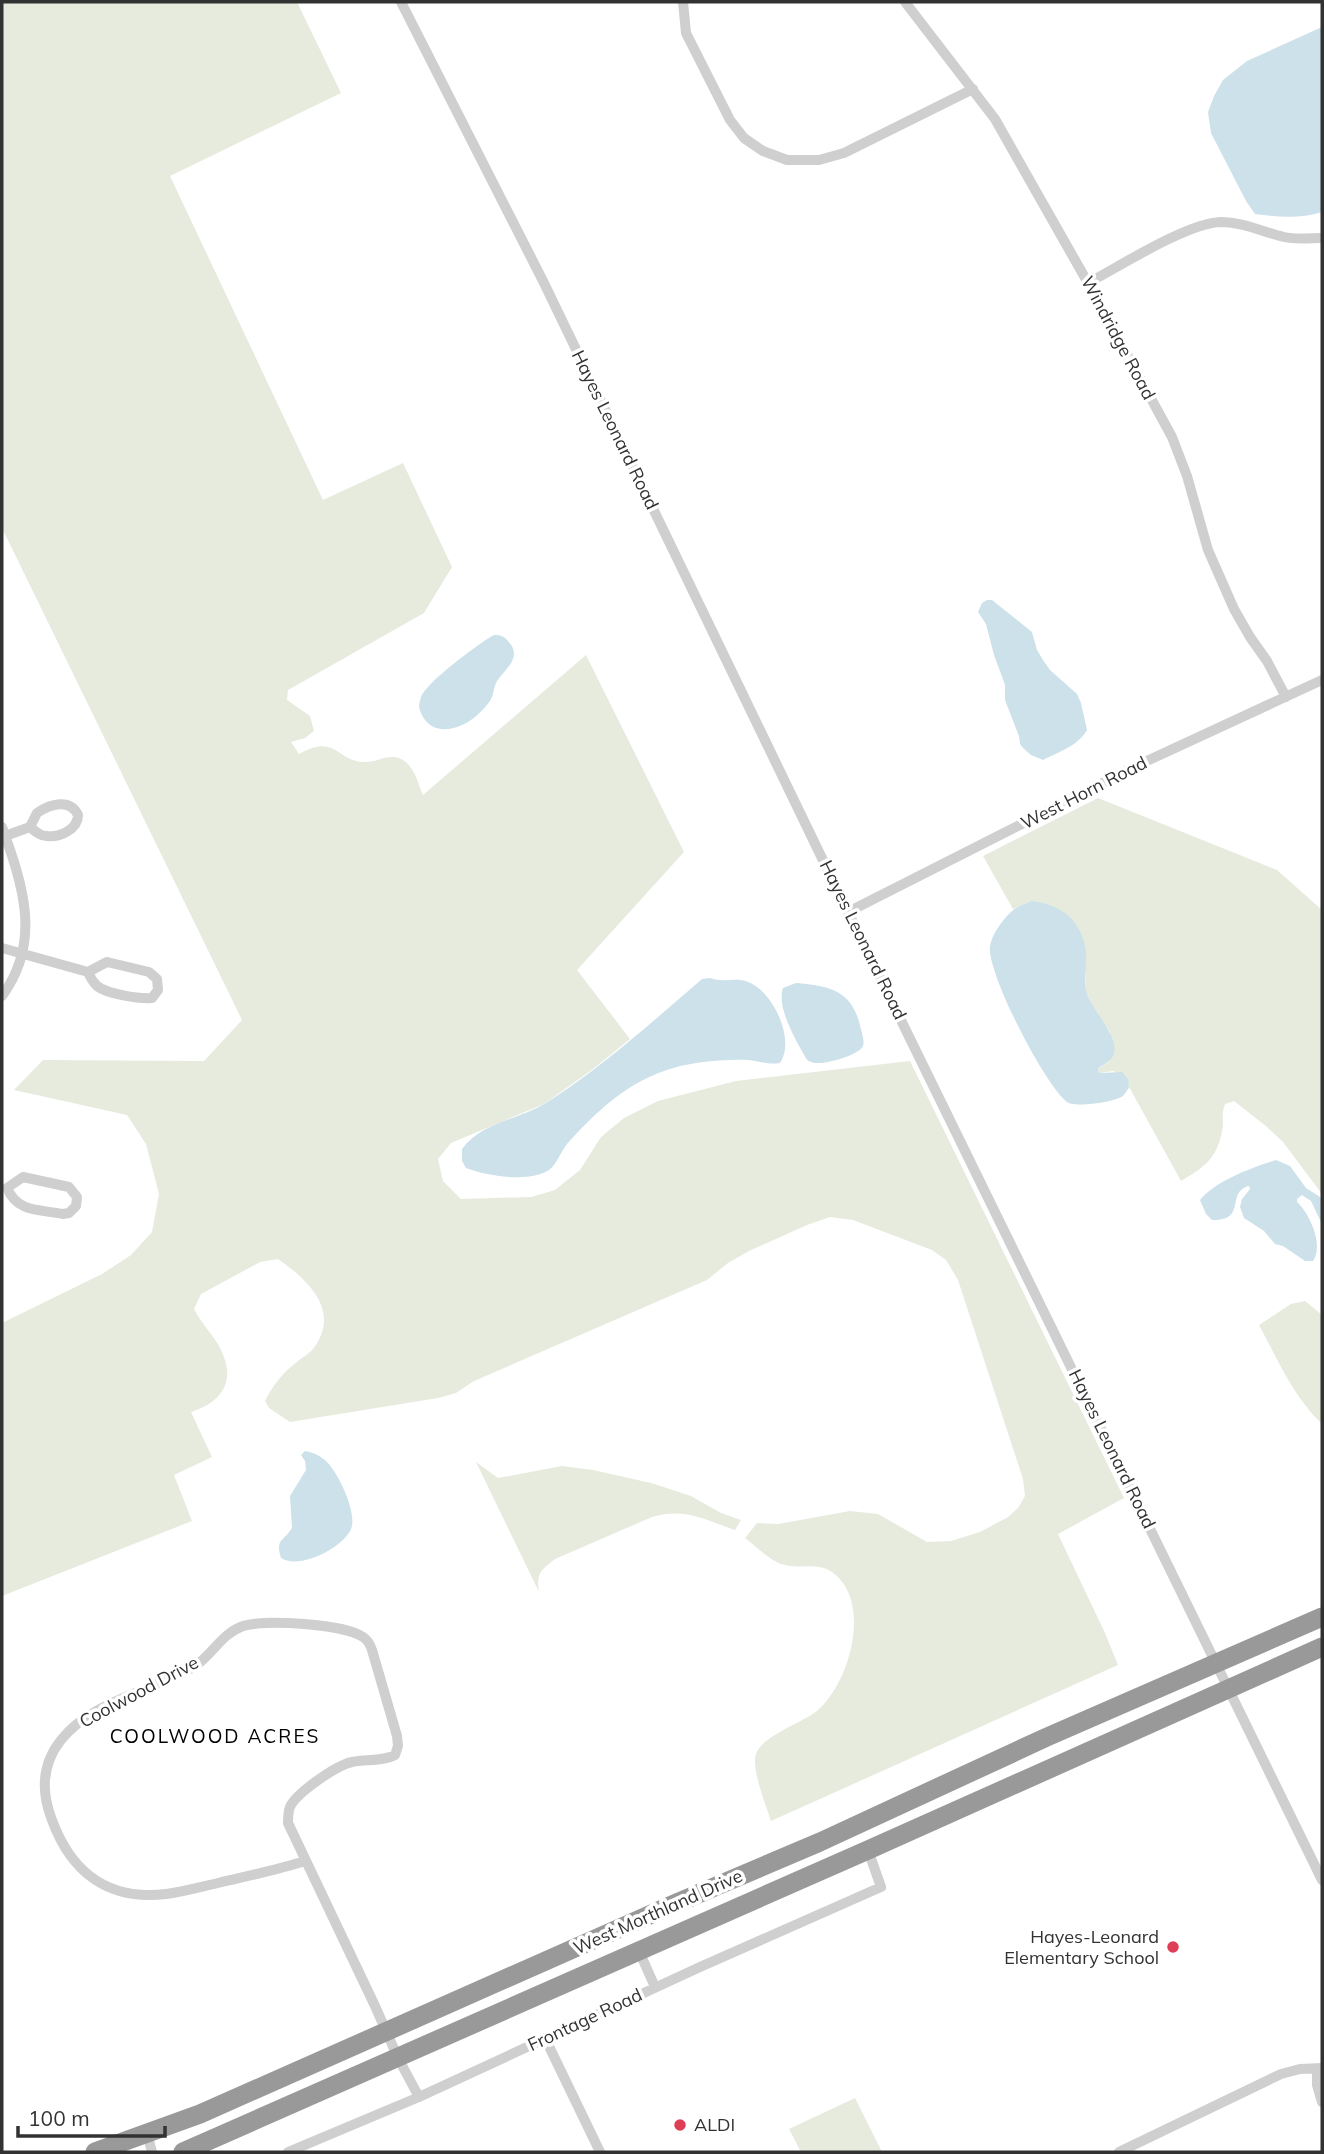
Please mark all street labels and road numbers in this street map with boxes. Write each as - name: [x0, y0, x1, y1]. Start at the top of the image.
- street label: Windridge Road: [1076, 272, 1161, 404]
- street label: Hayes Leonard Road: [567, 346, 664, 513]
- street label: West Horn Road: [1017, 751, 1151, 834]
- street label: Hayes Leonard Road: [815, 856, 912, 1023]
- street label: Hayes Leonard Road: [1064, 1365, 1161, 1532]
- street label: Coolwood Drive: [75, 1651, 202, 1733]
- street label: West Morthland Drive: [570, 1864, 746, 1959]
- street label: Frontage Road: [524, 1983, 646, 2056]

